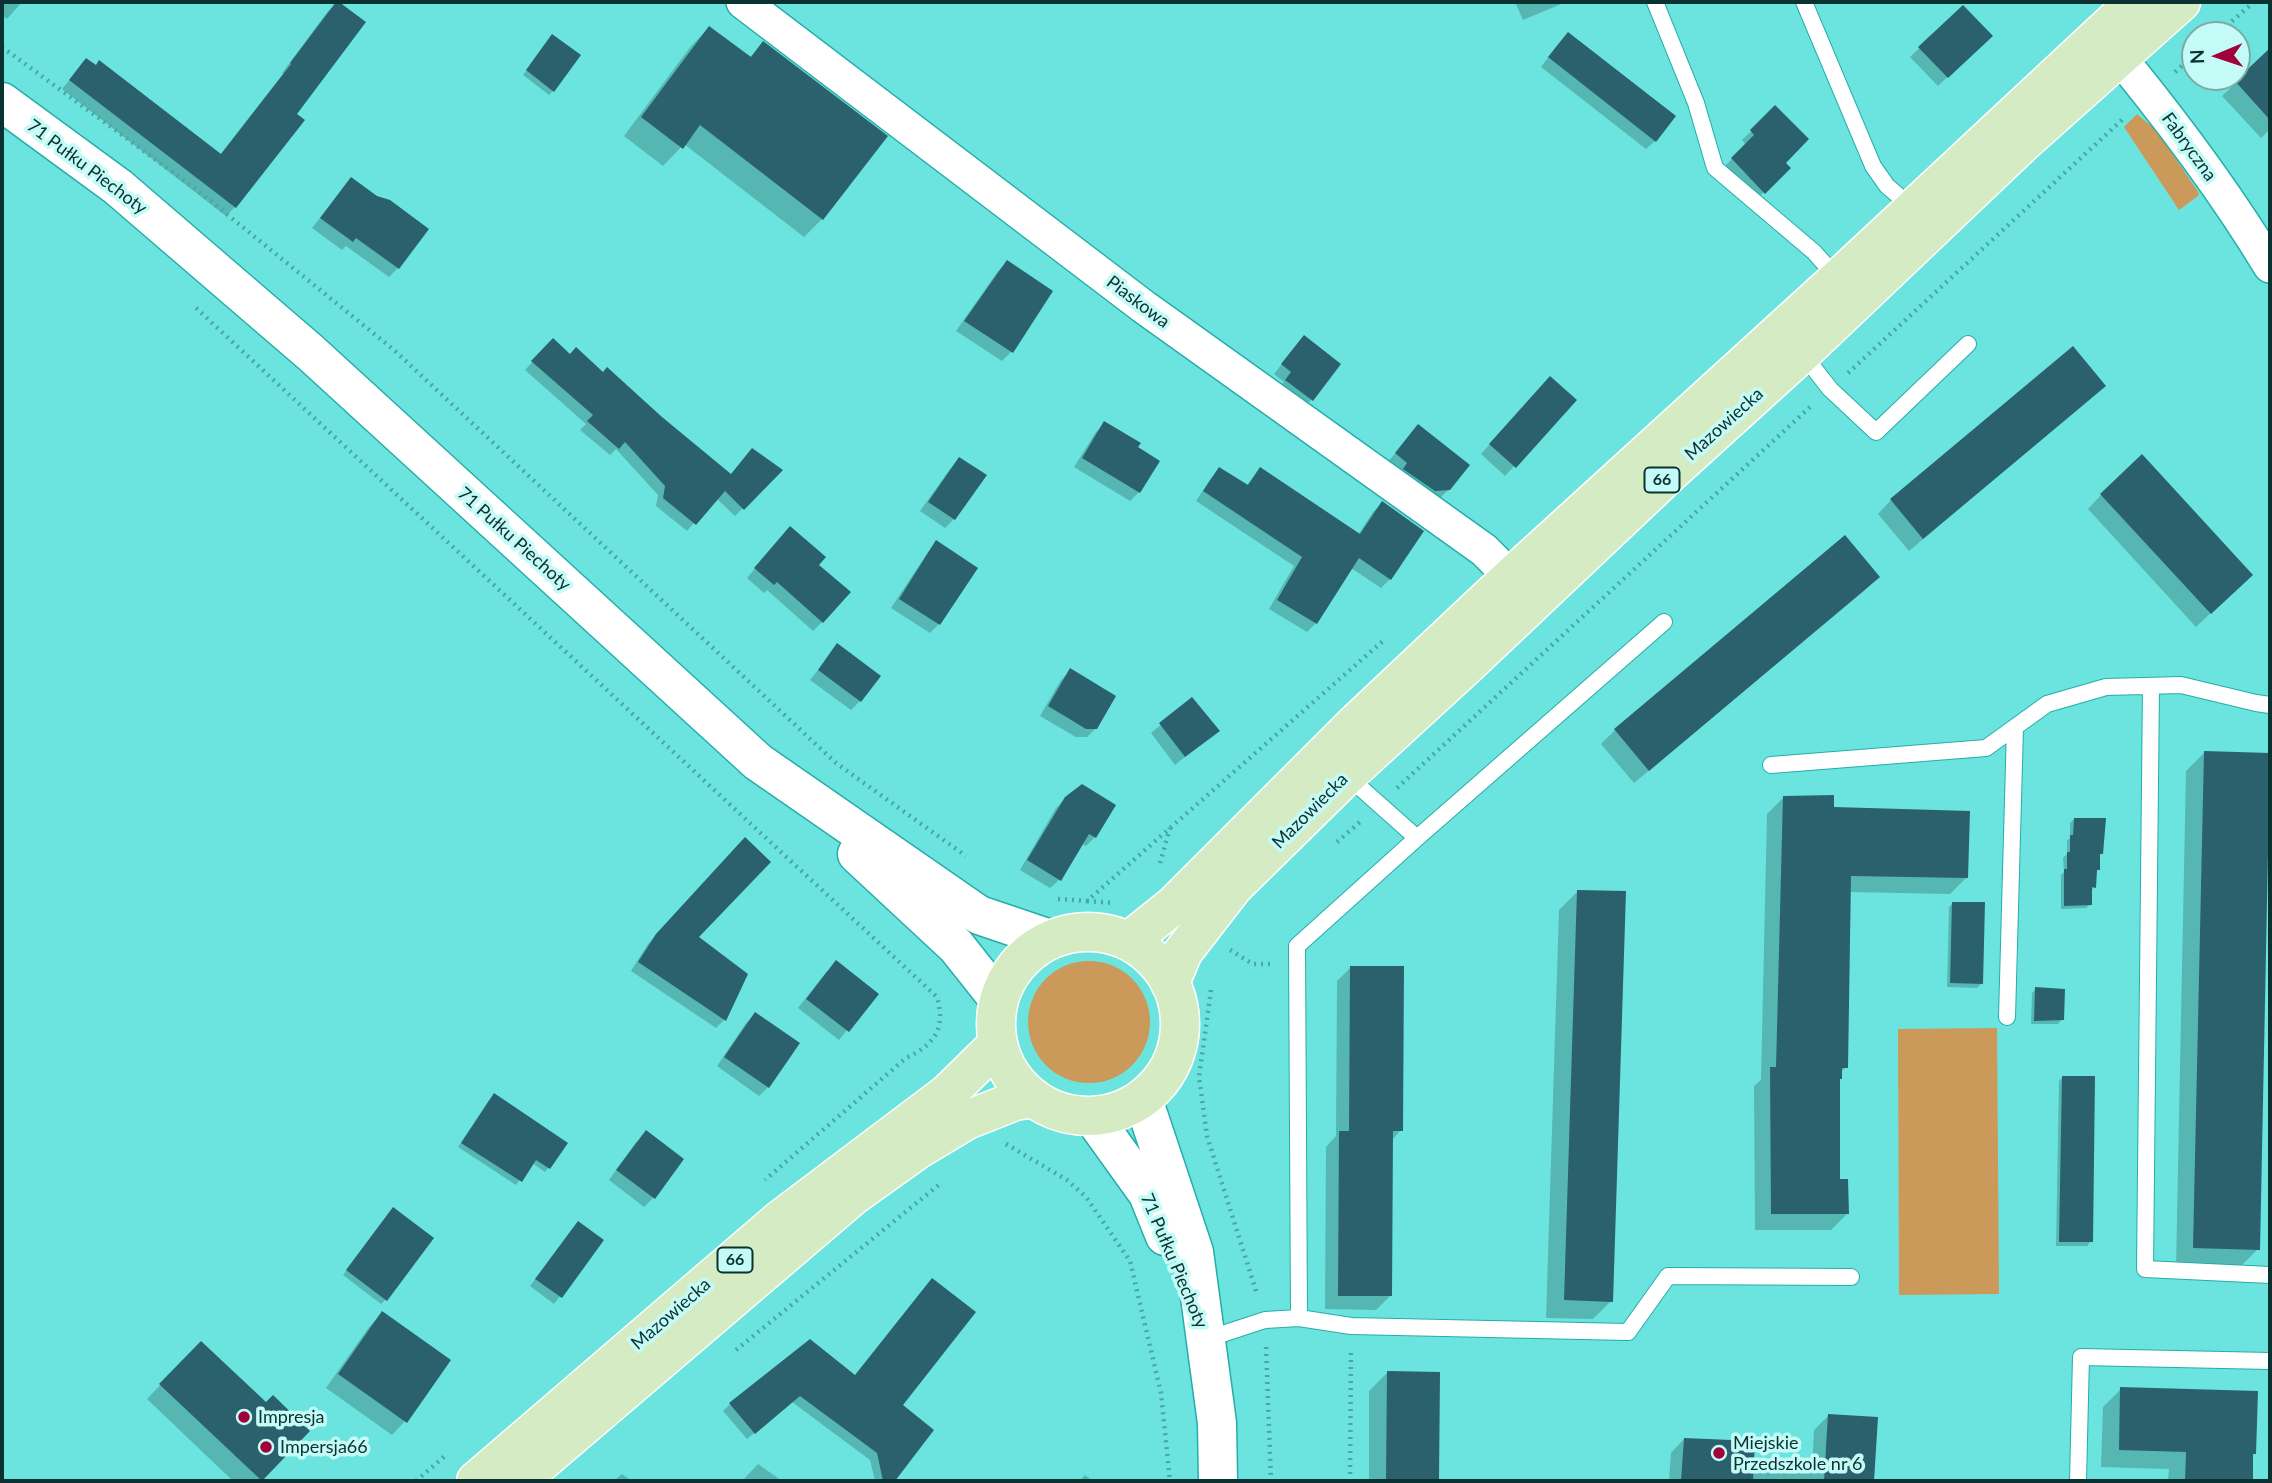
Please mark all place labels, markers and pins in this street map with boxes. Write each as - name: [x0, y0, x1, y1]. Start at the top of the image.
- place label: Impresja: [258, 1406, 325, 1428]
- marker: Impresja: [236, 1409, 252, 1425]
- place label: Miejskie Przedszkole nr 6: [1733, 1432, 1863, 1474]
- place label: Impersja66: [280, 1436, 368, 1458]
- marker: Impersja66: [258, 1439, 274, 1455]
- marker: Miejskie Przedszkole nr 6: [1711, 1445, 1727, 1461]

